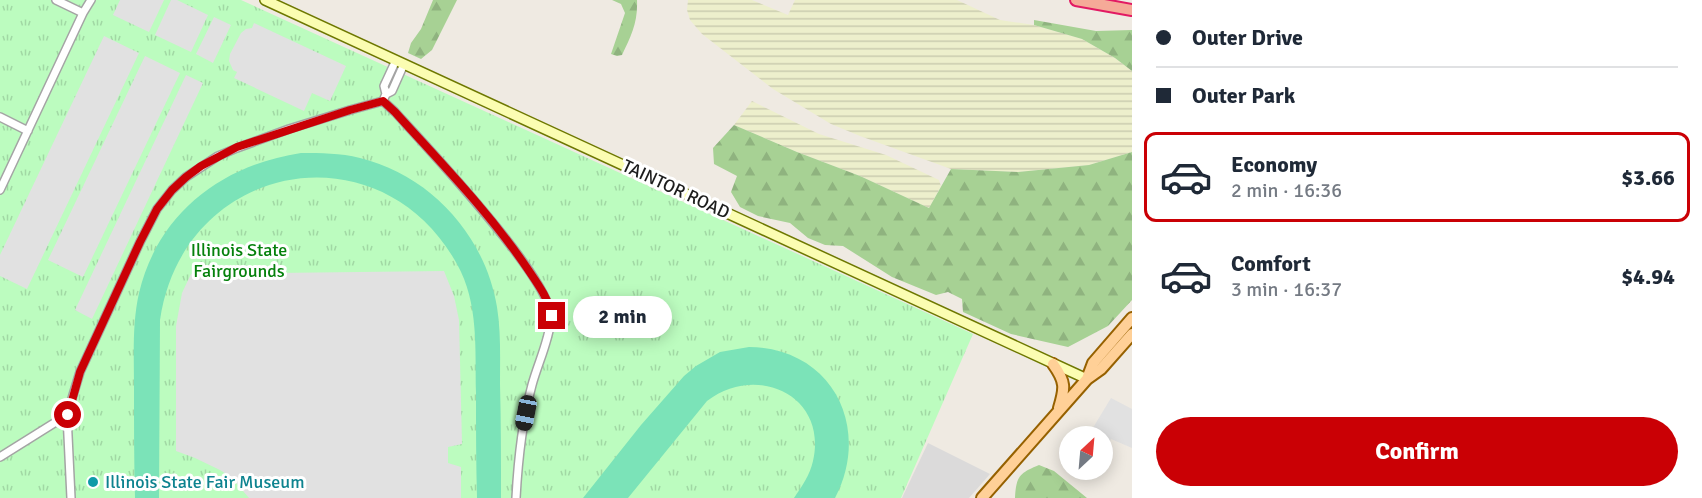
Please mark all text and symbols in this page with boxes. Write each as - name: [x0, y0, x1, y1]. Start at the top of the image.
- text: Outer Drive: [1192, 24, 1303, 51]
- text: Outer Park: [1192, 82, 1295, 109]
- icon: car: [1159, 150, 1213, 204]
- text: Economy: [1231, 151, 1317, 178]
- street label: TAINTOR ROAD: [619, 155, 733, 223]
- text: $3.66: [1621, 164, 1675, 191]
- text: 2 min · 16:36: [1231, 178, 1342, 203]
- park label: Illinois State Fairgrounds: [191, 239, 287, 282]
- icon: car: [1159, 249, 1213, 303]
- text: Comfort: [1231, 250, 1311, 277]
- text: $4.94: [1621, 263, 1675, 290]
- text: 3 min · 16:37: [1231, 277, 1342, 302]
- callout: 2 min: [573, 295, 672, 337]
- route end: [538, 302, 565, 329]
- text: 2 min: [598, 304, 647, 329]
- car: [514, 394, 538, 432]
- route start: [54, 401, 81, 428]
- button: Confirm: [1156, 417, 1678, 486]
- north arrow: [1059, 426, 1113, 480]
- map controls: [1059, 426, 1113, 480]
- place label: Illinois State Fair Museum: [105, 471, 305, 493]
- marker: Illinois State Fair Museum: [86, 475, 100, 489]

